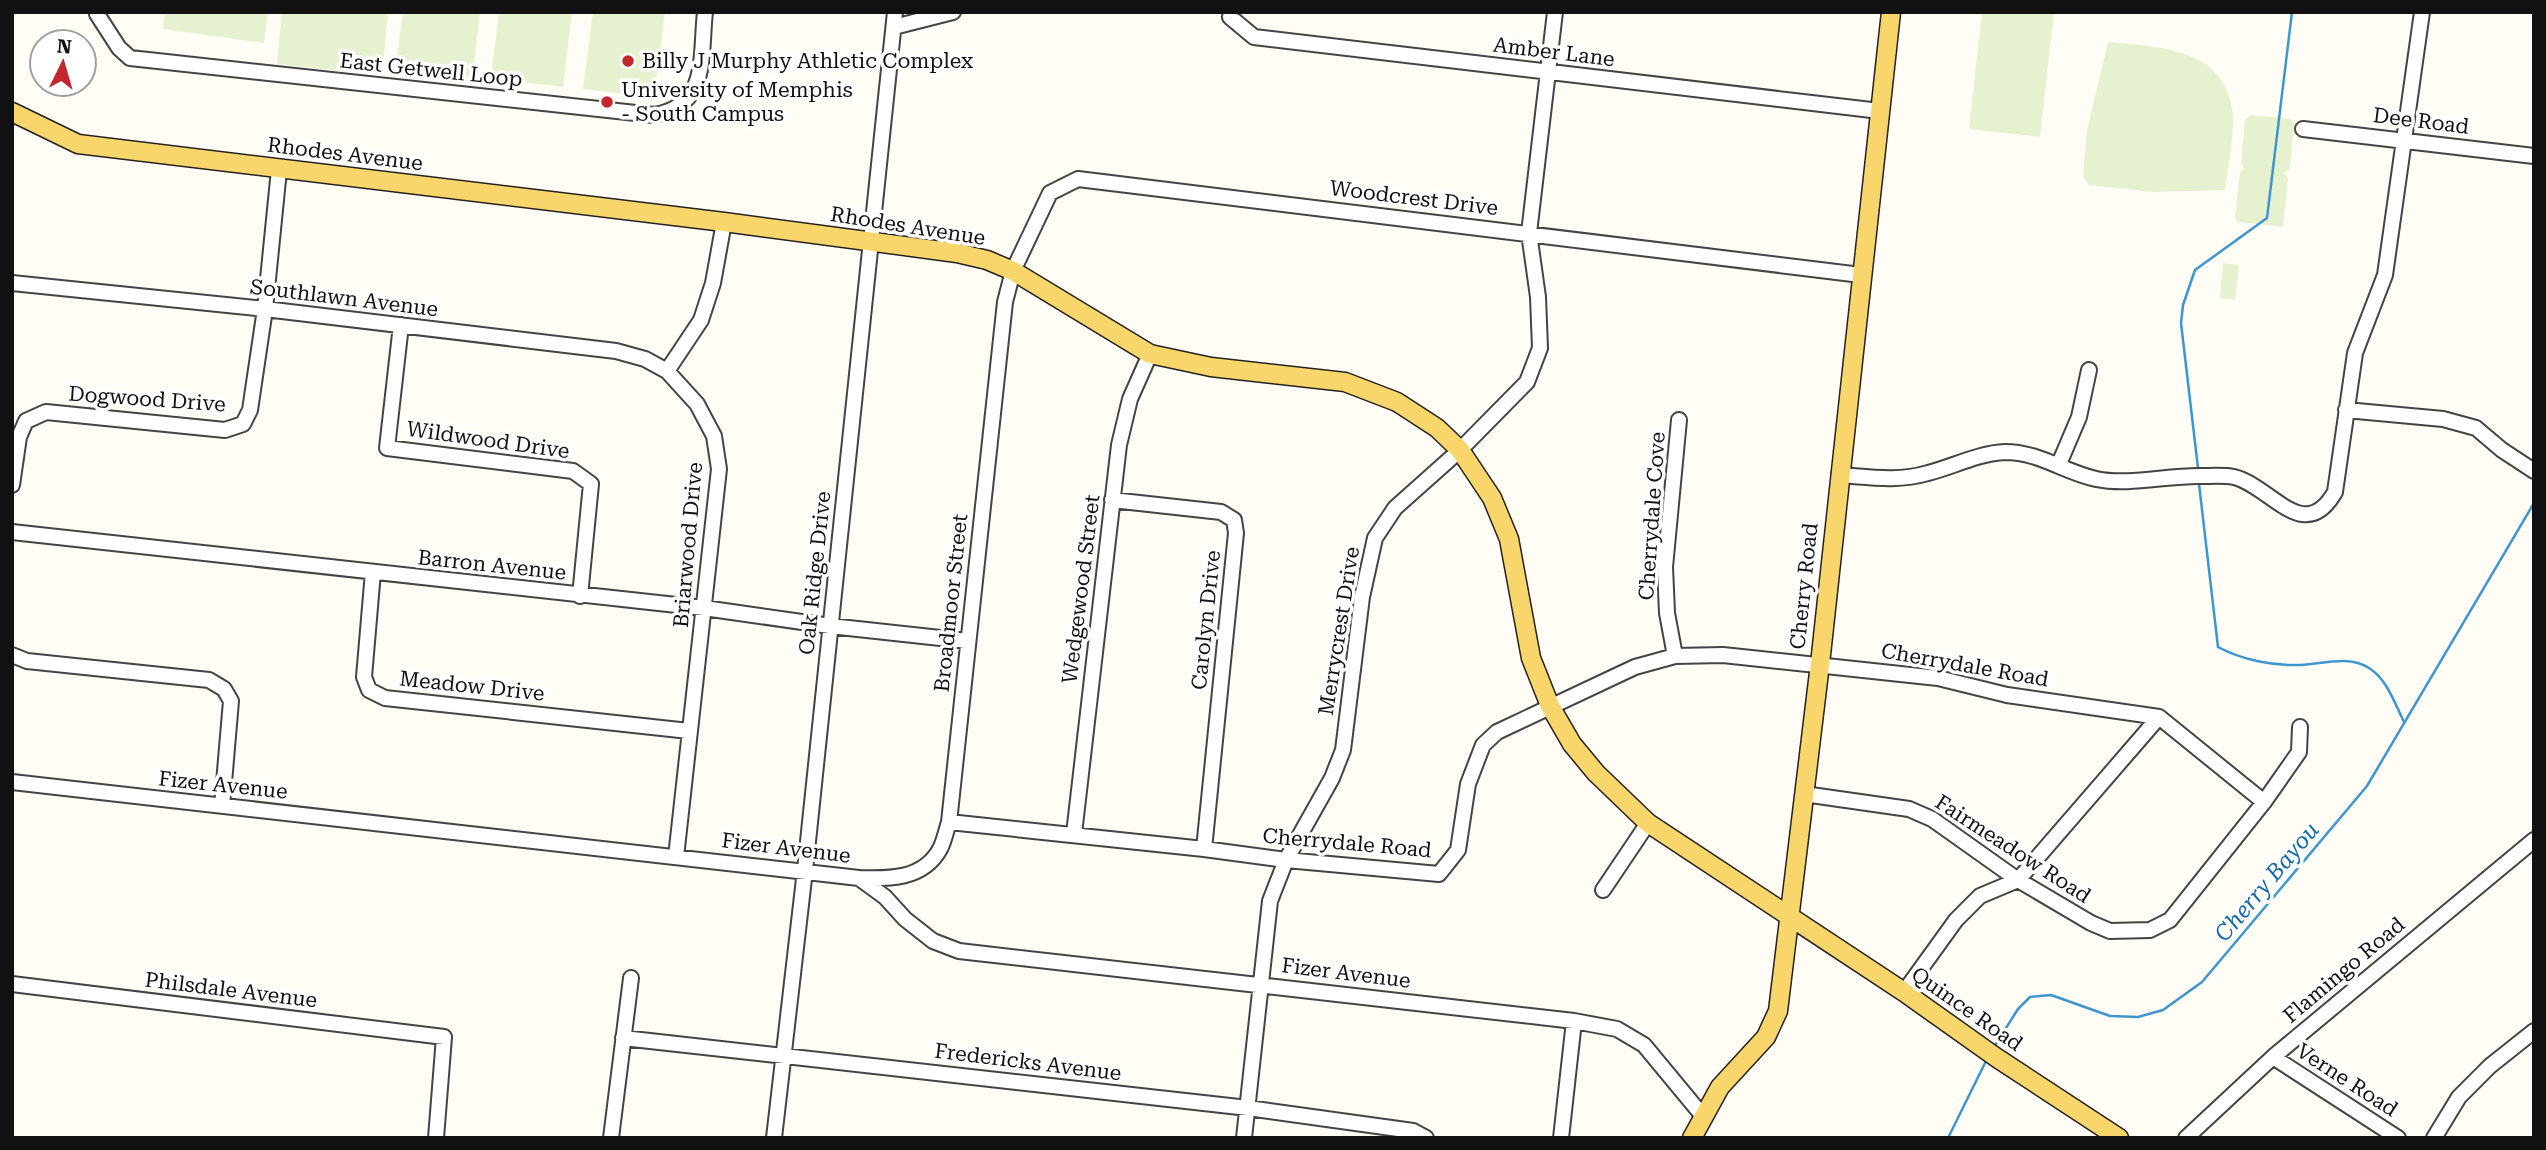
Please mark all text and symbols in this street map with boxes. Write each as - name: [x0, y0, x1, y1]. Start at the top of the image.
- north arrow: [28, 28, 98, 98]
- street label: Amber Lane: [1492, 33, 1616, 71]
- text: N: [56, 34, 73, 59]
- street label: East Getwell Loop: [338, 48, 524, 92]
- place label: Billy J Murphy Athletic Complex: [642, 49, 973, 73]
- marker: Billy J Murphy Athletic Complex: [620, 53, 636, 69]
- place label: University of Memphis - South Campus: [621, 78, 853, 126]
- marker: University of Memphis - South Campus: [599, 94, 615, 110]
- street label: Dee Road: [2372, 103, 2471, 139]
- street label: Rhodes Avenue: [266, 133, 424, 175]
- street label: Woodcrest Drive: [1329, 176, 1499, 220]
- street label: Rhodes Avenue: [829, 202, 987, 250]
- street label: Southlawn Avenue: [249, 275, 439, 321]
- street label: Dogwood Drive: [68, 382, 226, 416]
- street label: Wildwood Drive: [405, 417, 571, 463]
- street label: Cherrydale Cove: [1634, 431, 1670, 601]
- street label: Briarwood Drive: [669, 461, 707, 629]
- street label: Oak Ridge Drive: [794, 490, 836, 656]
- street label: Wedgewood Street: [1058, 493, 1105, 685]
- street label: Broadmoor Street: [930, 513, 972, 693]
- street label: Cherry Road: [1785, 521, 1823, 650]
- street label: Barron Avenue: [416, 545, 568, 585]
- street label: Merrycrest Drive: [1314, 545, 1364, 717]
- street label: Carolyn Drive: [1187, 549, 1225, 691]
- street label: Cherrydale Road: [1879, 638, 2051, 692]
- street label: Meadow Drive: [398, 666, 546, 706]
- street label: Fizer Avenue: [157, 766, 289, 804]
- street label: Fairmeadow Road: [1931, 790, 2096, 908]
- water label: Cherry Bayou: [2209, 817, 2325, 947]
- street label: Cherrydale Road: [1261, 824, 1433, 862]
- street label: Fizer Avenue: [720, 828, 852, 868]
- street label: Flamingo Road: [2278, 912, 2410, 1028]
- street label: Fizer Avenue: [1280, 953, 1412, 993]
- street label: Quince Road: [1907, 962, 2028, 1056]
- street label: Philsdale Avenue: [143, 968, 319, 1012]
- street label: Verne Road: [2292, 1038, 2402, 1122]
- street label: Fredericks Avenue: [933, 1039, 1123, 1085]

